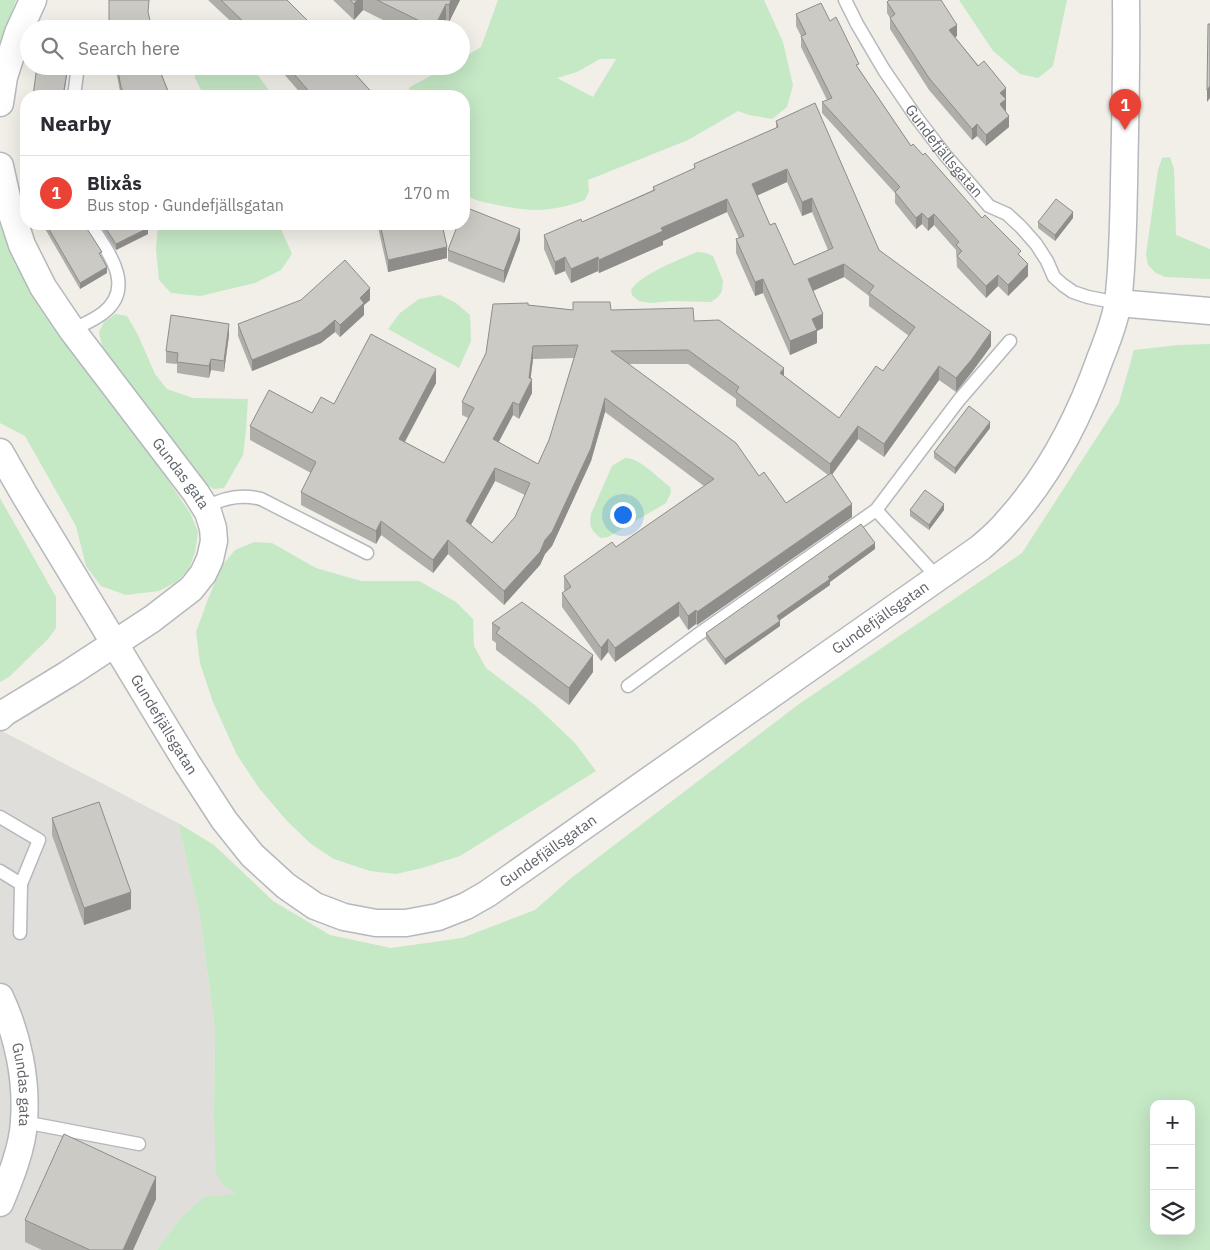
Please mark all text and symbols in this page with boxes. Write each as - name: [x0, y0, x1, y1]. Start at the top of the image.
- search box: [20, 20, 470, 75]
- icon: search: [38, 34, 66, 62]
- text: Search here: [78, 36, 180, 60]
- pin: 1: [1109, 89, 1141, 130]
- street label: Gundefjällsgatan: [901, 101, 987, 201]
- text: Nearby: [40, 109, 111, 137]
- text: Blixås: [87, 171, 142, 195]
- text: 1: [51, 183, 61, 203]
- text: 170 m: [403, 183, 450, 203]
- text: Bus stop · Gundefjällsgatan: [87, 195, 284, 215]
- street label: Gundas gata: [148, 434, 214, 513]
- your location: [610, 502, 636, 528]
- street label: Gundefjällsgatan: [828, 577, 932, 658]
- street label: Gundefjällsgatan: [126, 671, 202, 778]
- street label: Gundefjällsgatan: [496, 810, 600, 891]
- street label: Gundas gata: [8, 1041, 35, 1127]
- map controls: [1150, 1100, 1195, 1235]
- button: +: [1150, 1100, 1195, 1145]
- button: −: [1150, 1145, 1195, 1190]
- button: layers: [1150, 1190, 1195, 1235]

